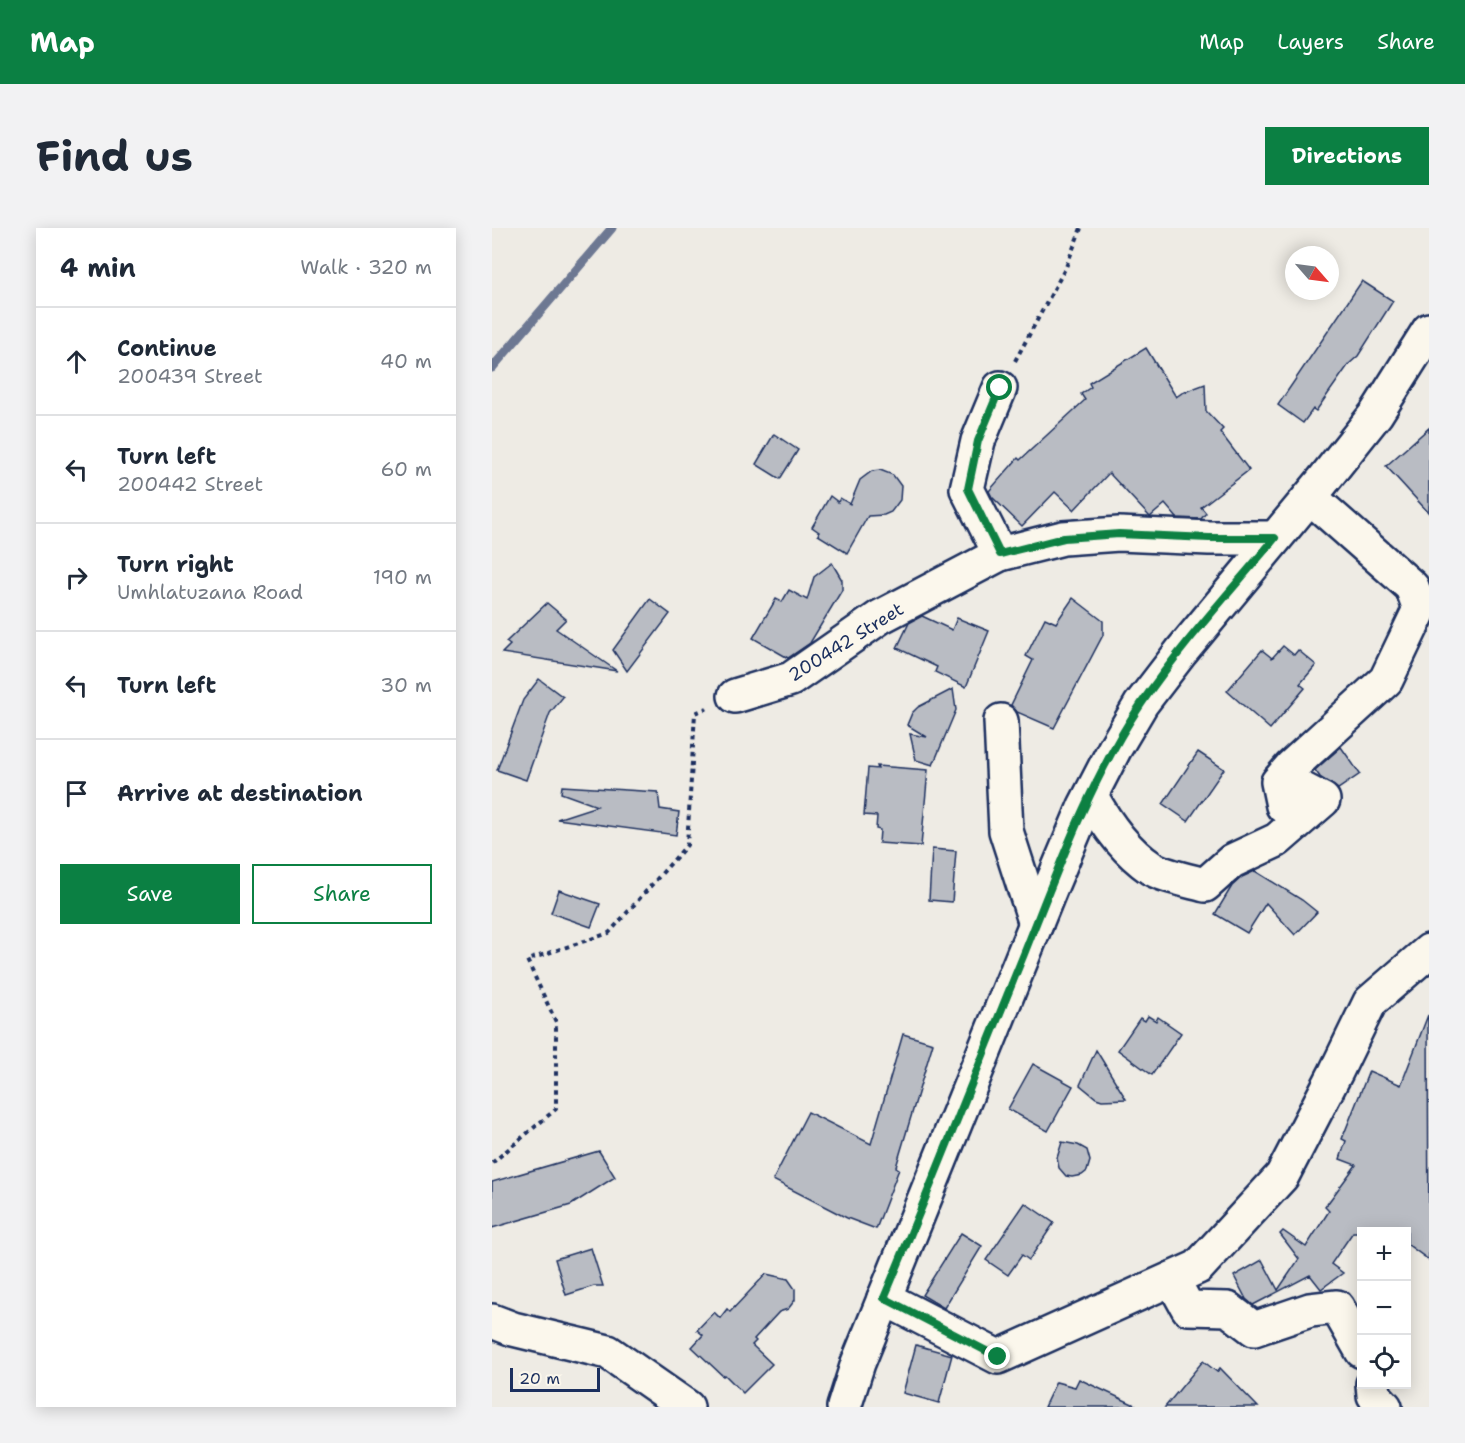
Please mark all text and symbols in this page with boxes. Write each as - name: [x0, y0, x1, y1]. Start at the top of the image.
- text: Map: [30, 23, 95, 61]
- text: Map: [1199, 28, 1244, 56]
- text: Layers: [1277, 28, 1344, 56]
- text: Share: [1377, 28, 1435, 56]
- button: Directions: [1265, 127, 1429, 185]
- text: Find us: [36, 128, 193, 184]
- north arrow: [1285, 246, 1339, 300]
- text: 4 min: [60, 250, 136, 285]
- text: Walk · 320 m: [300, 254, 432, 280]
- text: Continue: [117, 334, 217, 363]
- icon: ahead: [60, 345, 93, 378]
- text: 40 m: [380, 348, 432, 374]
- text: 200439 Street: [117, 363, 263, 389]
- route start: [986, 374, 1012, 400]
- text: Turn left: [117, 442, 216, 471]
- icon: left: [60, 453, 93, 486]
- text: 60 m: [380, 456, 432, 482]
- text: 200442 Street: [117, 471, 263, 497]
- text: Turn right: [117, 550, 234, 579]
- icon: right: [60, 561, 93, 594]
- text: 190 m: [373, 564, 432, 590]
- text: Umhlatuzana Road: [117, 579, 303, 605]
- street label: 200442 Street: [784, 597, 908, 687]
- icon: left: [60, 669, 93, 702]
- text: Turn left: [117, 671, 216, 700]
- text: 30 m: [380, 672, 432, 698]
- icon: arrive: [60, 777, 93, 810]
- text: Arrive at destination: [117, 779, 363, 808]
- button: Save: [60, 864, 240, 924]
- button: Share: [252, 864, 432, 924]
- map controls: [1357, 1227, 1411, 1389]
- button: +: [1357, 1227, 1411, 1281]
- button: −: [1357, 1281, 1411, 1335]
- button: locate: [1357, 1335, 1411, 1389]
- route end: [984, 1343, 1010, 1369]
- scale bar: [510, 1365, 600, 1392]
- text: 20 m: [519, 1368, 560, 1389]

